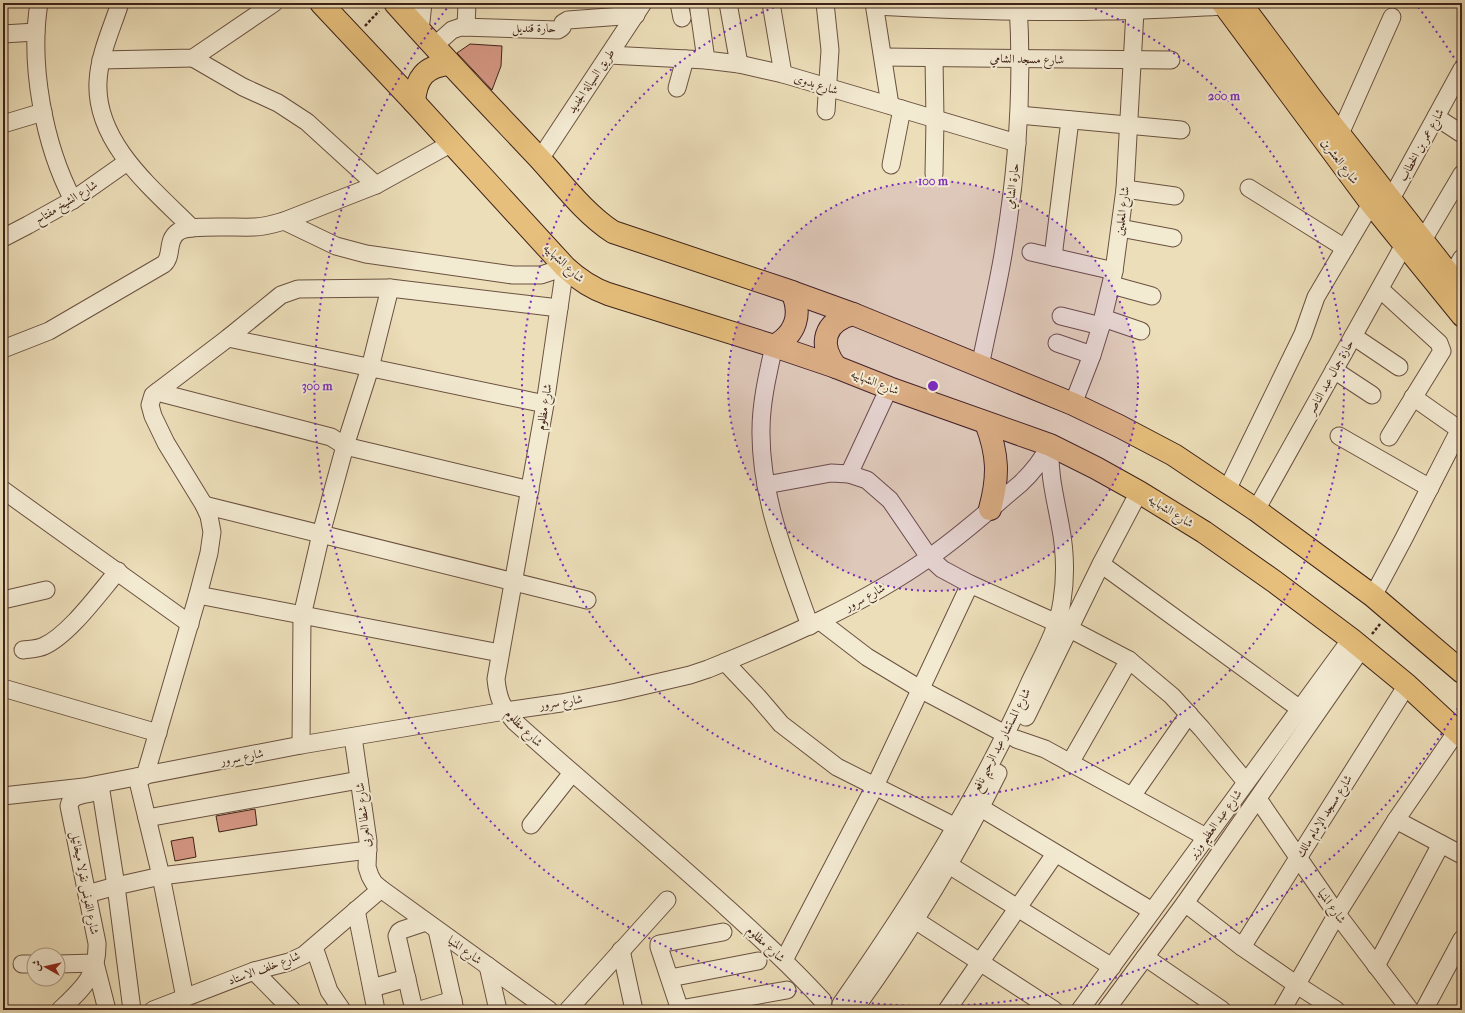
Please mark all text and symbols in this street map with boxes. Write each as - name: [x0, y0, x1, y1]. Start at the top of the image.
- street label: حارة قنديل: [512, 21, 556, 37]
- street label: طريق السيالة الجديد: [564, 46, 619, 116]
- street label: شارع مسجد الشامي: [990, 51, 1064, 71]
- street label: شارع بدوى: [791, 71, 840, 101]
- text: 200 m: [1208, 89, 1241, 103]
- street label: شارع عمر بن الخطاب: [1395, 106, 1450, 186]
- street label: شارع العشرين: [1315, 136, 1362, 189]
- street label: حارة الشامي: [1002, 162, 1025, 210]
- text: 100 m: [918, 174, 949, 188]
- street label: شارع الشيخ مفتاح: [32, 177, 102, 230]
- street label: شارع المعلمين: [1112, 185, 1136, 237]
- street label: شارع الشهابيه: [538, 241, 587, 288]
- street label: حارة جمال عبد الناصر: [1303, 337, 1357, 419]
- street label: شارع الشهابيه: [847, 366, 901, 401]
- text: 300 m: [302, 379, 333, 394]
- centre of rings: [926, 379, 940, 393]
- street label: شارع مظلوم: [533, 383, 559, 432]
- street label: شارع الشهابيه: [1144, 492, 1196, 534]
- street label: شارع سرور: [842, 580, 890, 618]
- street label: شارع المستشار عبد الرحيم نافع: [969, 686, 1038, 796]
- street label: شارع سرور: [537, 692, 585, 716]
- street label: شارع مظلوم: [500, 706, 546, 753]
- street label: شارع سرور: [218, 746, 266, 772]
- street label: شارع مسجد الإمام مالك: [1293, 772, 1359, 862]
- street label: شارع شطا العربى: [353, 781, 377, 848]
- street label: شارع عبد العظيم وزير: [1184, 787, 1249, 866]
- street label: شارع الفونس نقولا ميخائيل: [64, 830, 102, 937]
- street label: شارع المنيا: [1312, 886, 1349, 928]
- street label: شارع مظلوم: [741, 923, 788, 968]
- street label: شارع المنيا: [443, 933, 485, 970]
- north arrow: [26, 947, 66, 987]
- street label: شارع خلف الاستاد: [226, 948, 304, 991]
- text: ش: [29, 959, 44, 972]

